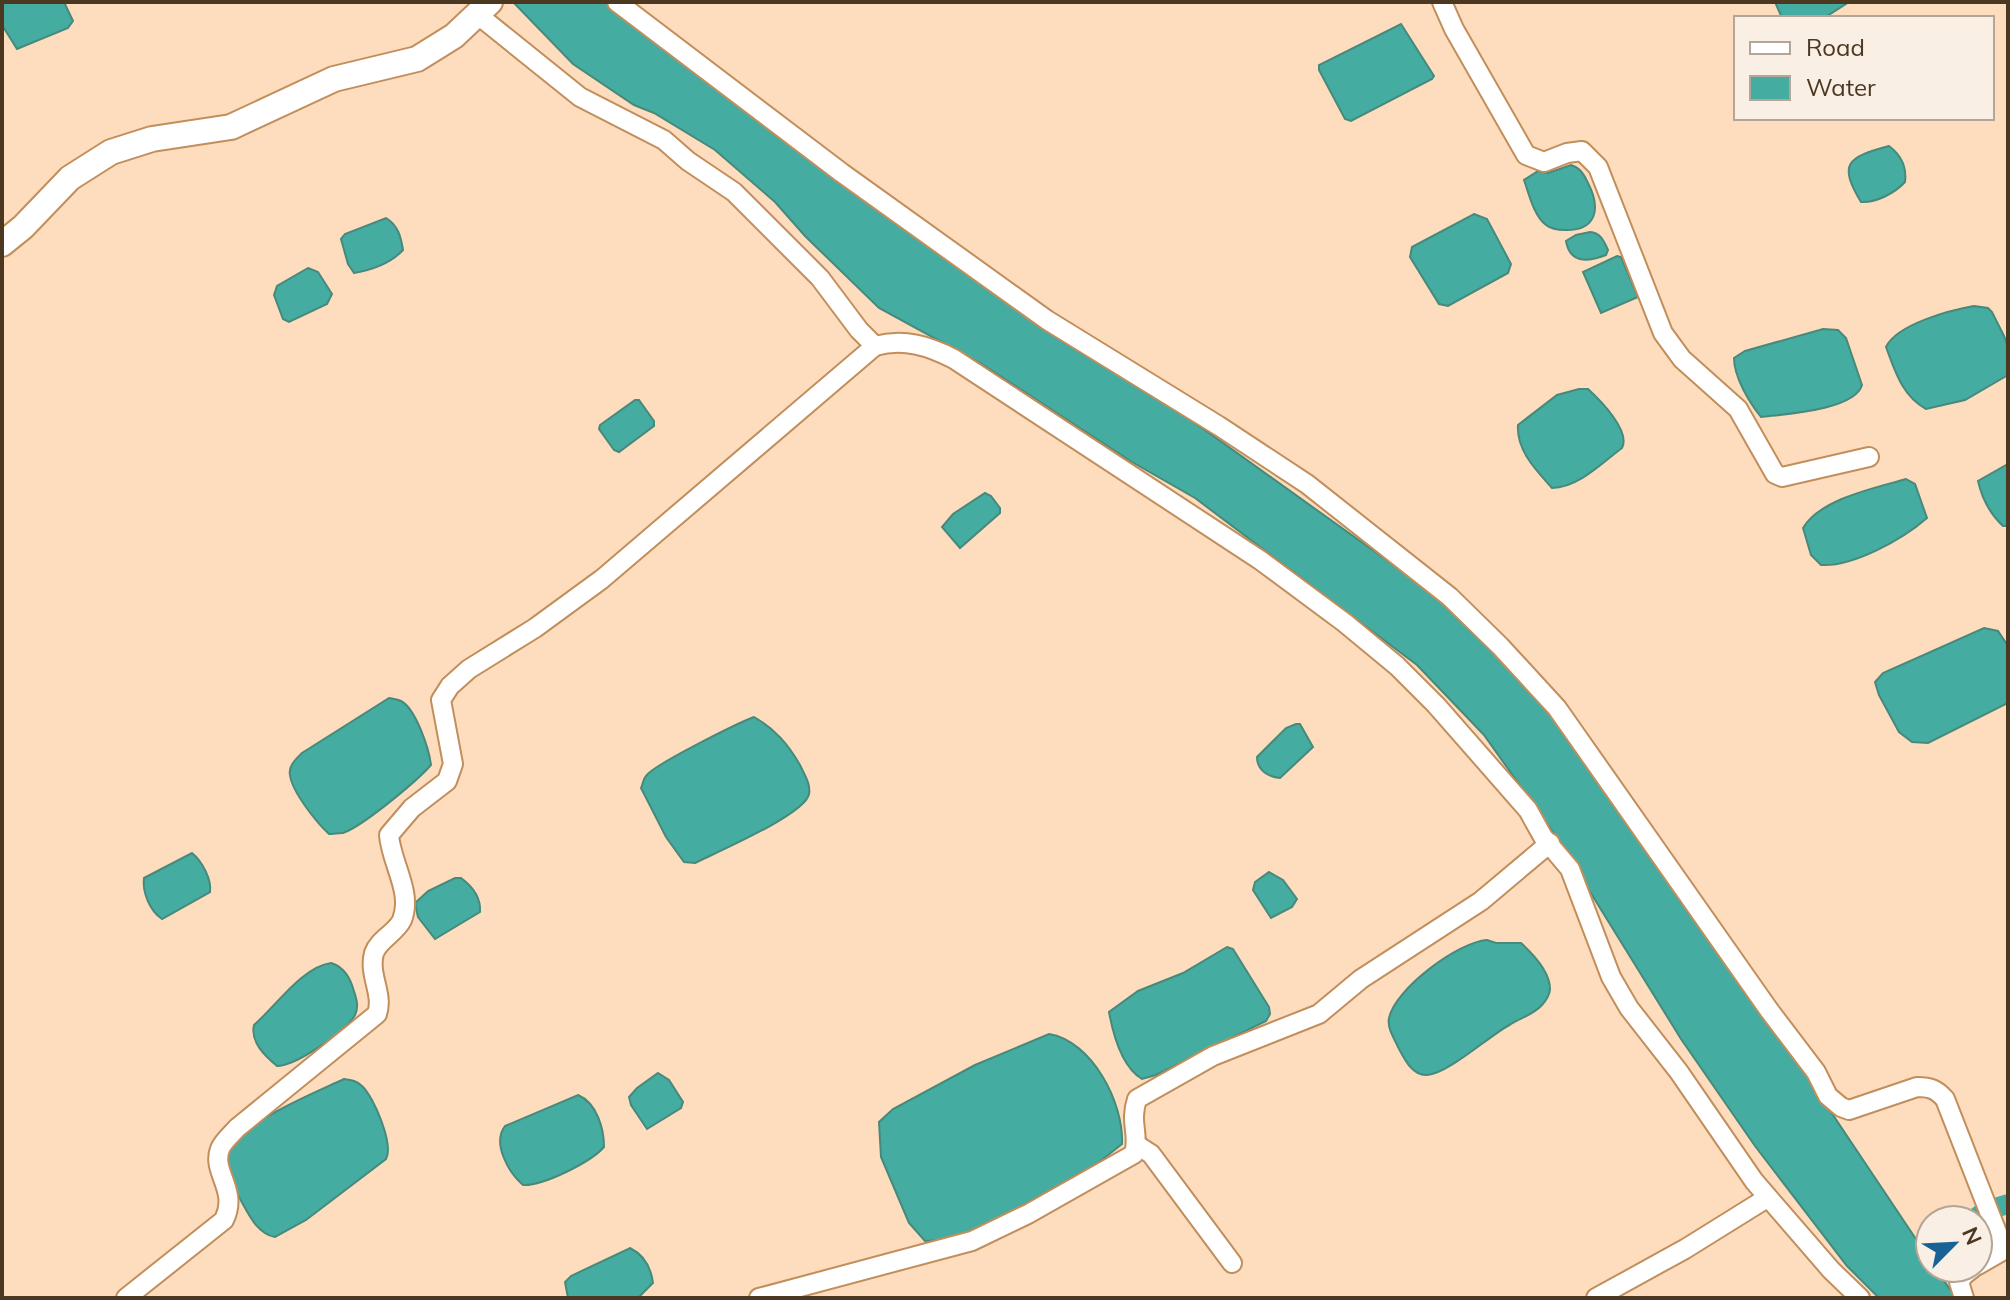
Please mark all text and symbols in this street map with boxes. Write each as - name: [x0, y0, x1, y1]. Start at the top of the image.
- legend: [1734, 16, 1994, 120]
- text: Road: [1806, 32, 1865, 62]
- text: Water: [1806, 72, 1876, 102]
- north arrow: [1914, 1204, 1994, 1284]
- text: N: [1956, 1223, 1988, 1249]

